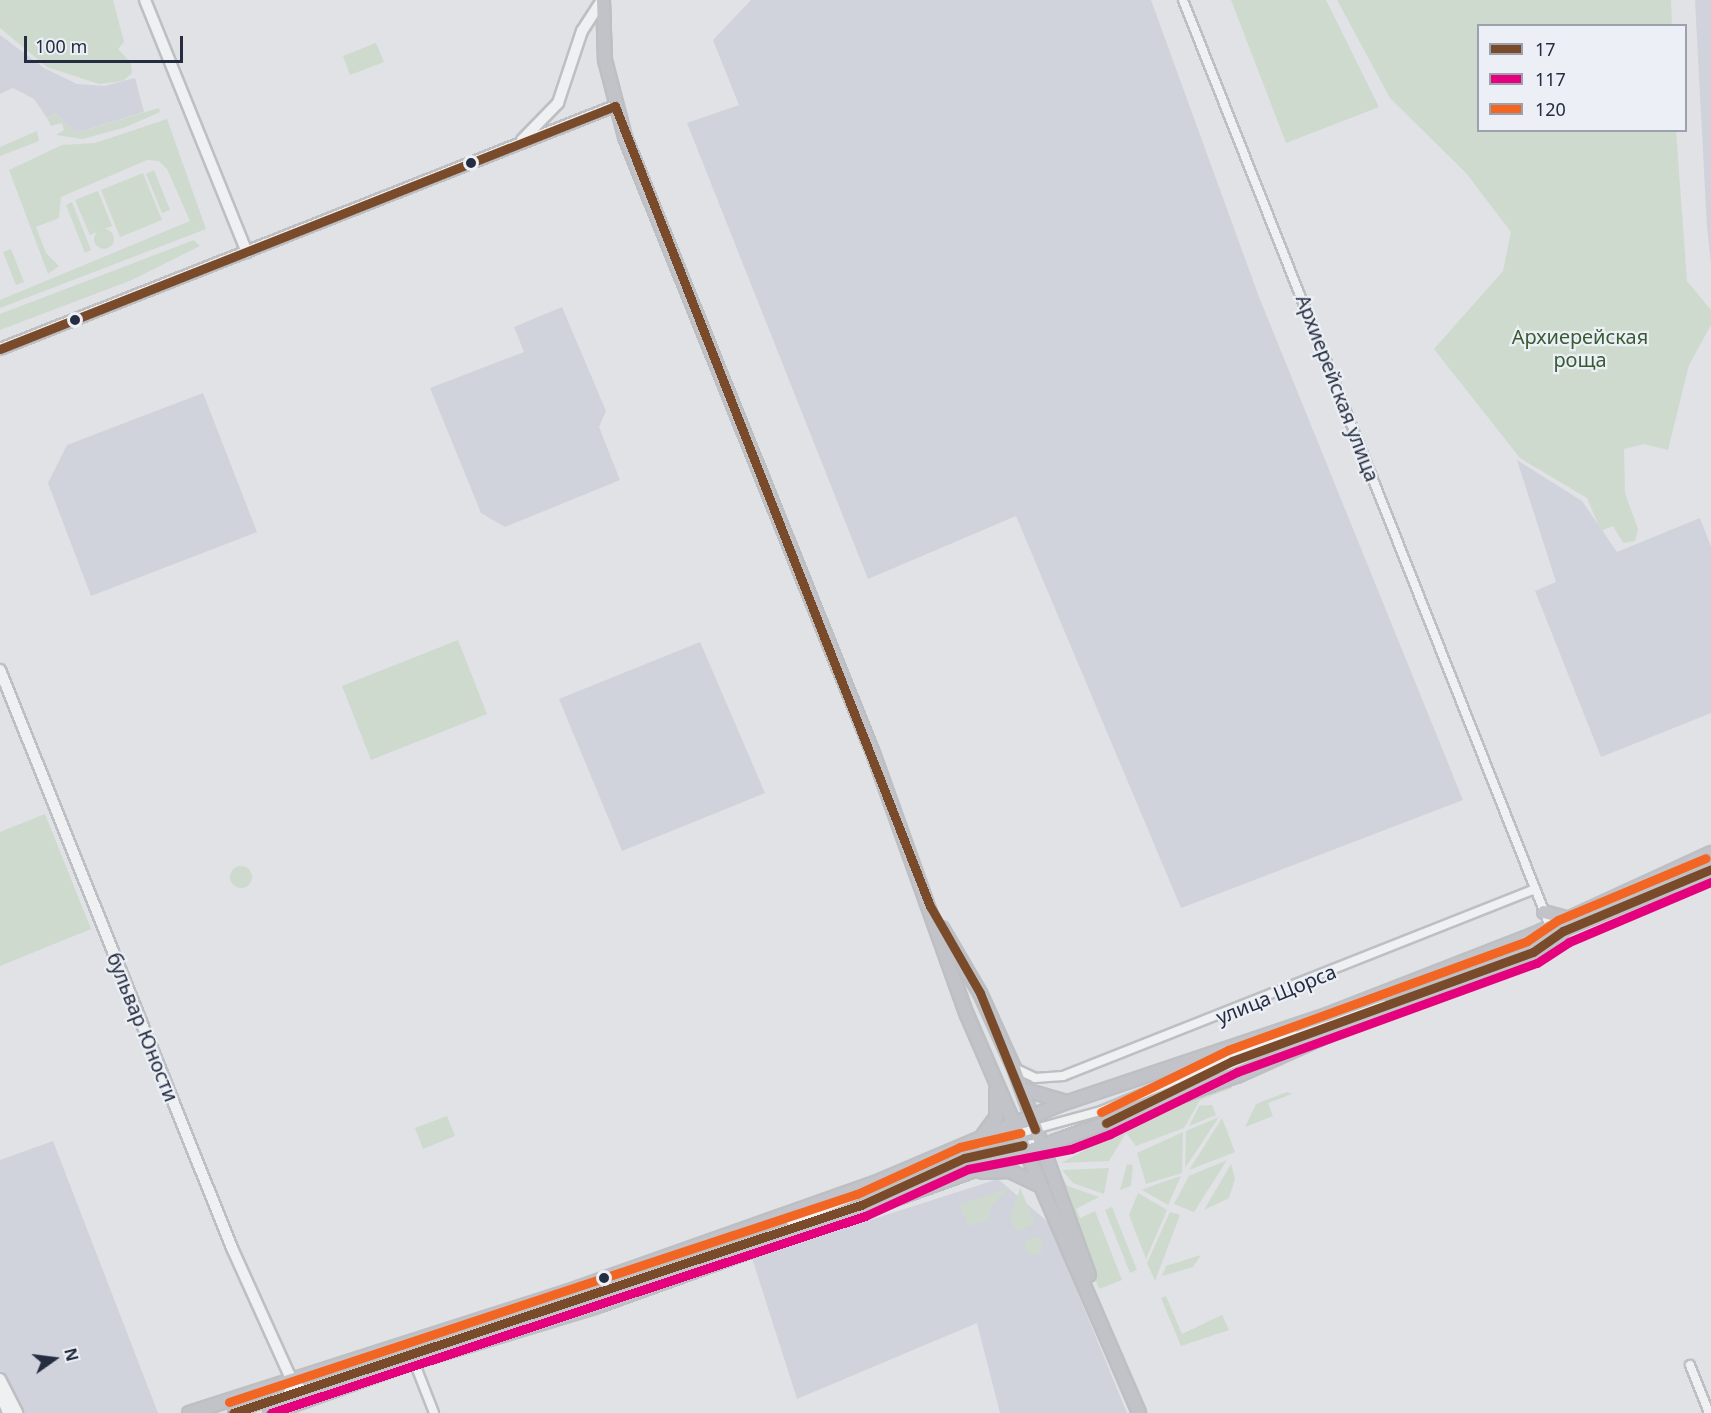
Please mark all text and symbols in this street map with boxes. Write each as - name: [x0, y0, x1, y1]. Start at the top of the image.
- scale bar: [27, 24, 186, 62]
- legend: [1477, 24, 1687, 132]
- text: 100 m: [35, 34, 87, 58]
- text: 17: [1535, 37, 1556, 61]
- text: 117: [1535, 67, 1566, 91]
- text: 120: [1535, 97, 1566, 121]
- unlabelled marker: [465, 157, 477, 169]
- street label: Архиерейская улица: [1291, 291, 1385, 485]
- unlabelled marker: [69, 314, 81, 326]
- park label: Архиерейская роща: [1512, 325, 1648, 372]
- street label: бульвар Юности: [102, 949, 184, 1105]
- street label: улица Щорса: [1212, 959, 1340, 1029]
- unlabelled marker: [598, 1272, 610, 1284]
- north arrow: [24, 1329, 84, 1389]
- text: N: [59, 1346, 84, 1364]

